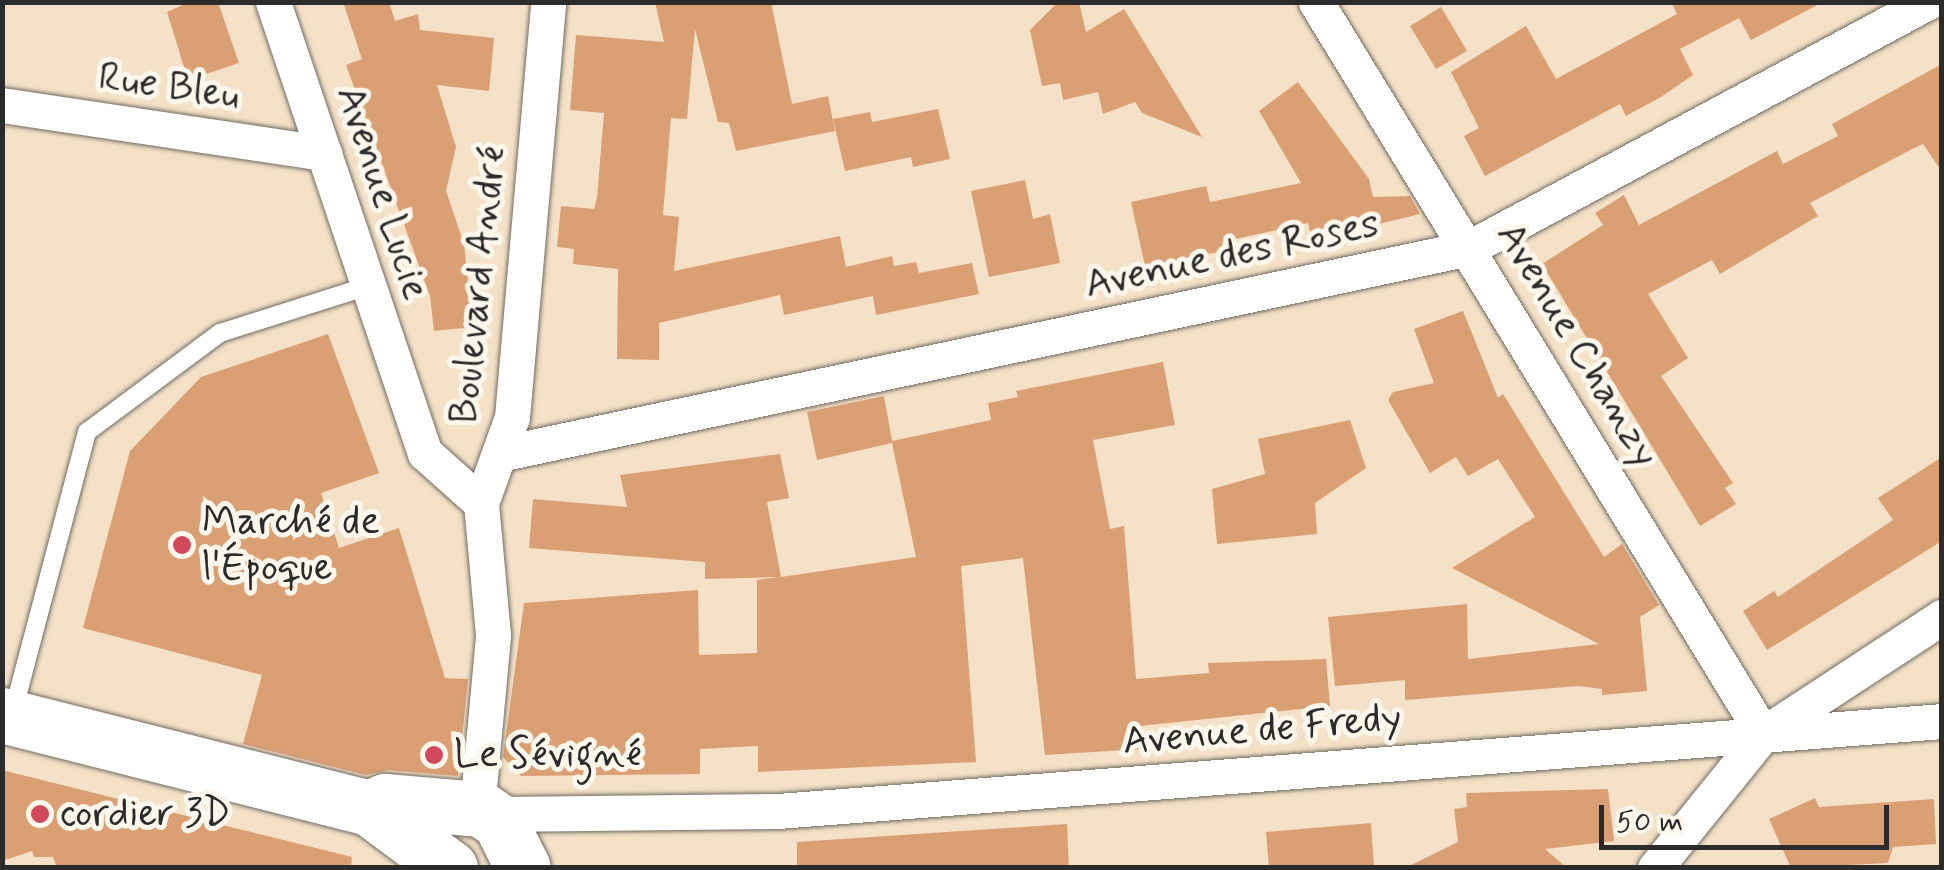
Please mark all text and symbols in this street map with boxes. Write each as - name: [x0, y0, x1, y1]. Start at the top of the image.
- street label: Rue Bleu: [97, 54, 241, 120]
- street label: Avenue Lucie: [325, 79, 439, 307]
- street label: Boulevard André: [441, 147, 517, 423]
- street label: Avenue des Roses: [1083, 201, 1381, 309]
- street label: Avenue Chanzy: [1485, 214, 1669, 476]
- place label: Marché de l'Époque: [202, 498, 380, 592]
- marker: Marché de l'Époque: [171, 534, 193, 556]
- street label: Avenue de Fredy: [1121, 694, 1403, 766]
- place label: Le Sévigné: [454, 731, 643, 779]
- marker: Le Sévigné: [423, 744, 445, 766]
- scale bar: [1604, 785, 1894, 847]
- place label: cordier 3D: [60, 790, 230, 838]
- marker: cordier 3D: [29, 803, 51, 825]
- text: 50 m: [1616, 803, 1683, 842]

